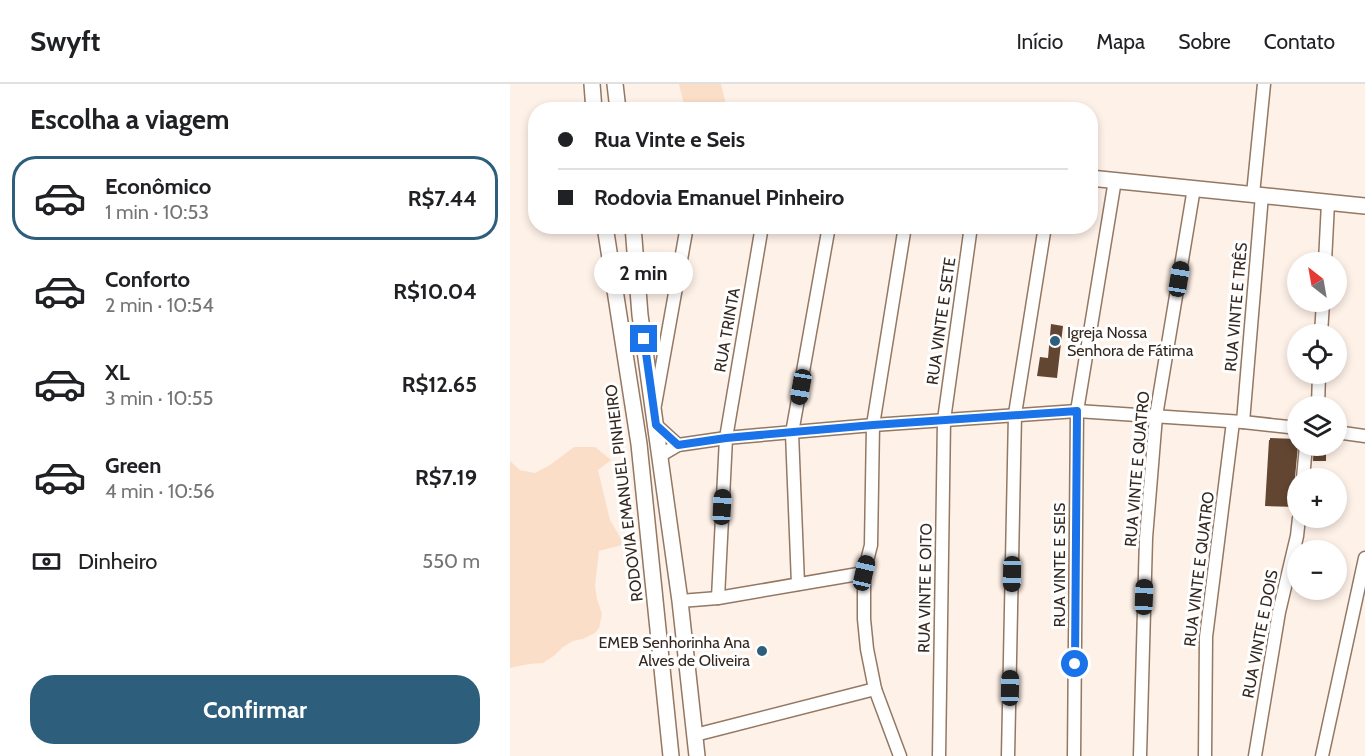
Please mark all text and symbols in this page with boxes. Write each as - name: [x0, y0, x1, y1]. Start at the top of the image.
- text: Swyft: [30, 24, 101, 58]
- text: Início: [1016, 29, 1063, 54]
- text: Mapa: [1096, 29, 1145, 54]
- text: Sobre: [1178, 29, 1231, 54]
- text: Contato: [1264, 29, 1335, 54]
- text: Escolha a viagem: [30, 103, 229, 136]
- text: Rua Vinte e Seis: [594, 126, 745, 153]
- icon: car: [33, 171, 87, 225]
- text: Econômico: [105, 173, 211, 200]
- text: Rodovia Emanuel Pinheiro: [594, 184, 844, 211]
- text: R$7.44: [408, 185, 477, 212]
- text: 1 min · 10:53: [105, 200, 209, 224]
- street label: RUA VINTE E TRÊS: [1221, 242, 1251, 372]
- callout: 2 min: [594, 252, 694, 294]
- north arrow: [1287, 252, 1347, 312]
- map controls: [1287, 252, 1347, 600]
- street label: RUA VINTE E SETE: [923, 256, 959, 386]
- car: [1167, 260, 1191, 298]
- text: 2 min: [619, 261, 668, 285]
- icon: car: [33, 264, 87, 318]
- text: Conforto: [105, 266, 190, 293]
- text: R$10.04: [393, 278, 477, 305]
- street label: RUA TRINTA: [710, 286, 744, 374]
- text: 2 min · 10:54: [105, 293, 214, 317]
- place label: Igreja Nossa Senhora de Fátima: [1067, 323, 1194, 360]
- button: locate: [1287, 324, 1347, 384]
- route end: [630, 325, 657, 352]
- marker: Igreja Nossa Senhora de Fátima: [1048, 334, 1062, 348]
- icon: car: [33, 357, 87, 411]
- text: XL: [105, 359, 130, 386]
- car: [789, 368, 813, 406]
- text: R$12.65: [402, 371, 477, 398]
- street label: RODOVIA EMANUEL PINHEIRO: [601, 383, 647, 603]
- text: 3 min · 10:55: [105, 386, 213, 410]
- street label: RUA VINTE E QUATRO: [1121, 390, 1153, 548]
- button: layers: [1287, 396, 1347, 456]
- icon: car: [33, 450, 87, 504]
- text: Green: [105, 452, 161, 479]
- text: R$7.19: [415, 464, 477, 491]
- button: +: [1287, 468, 1347, 528]
- text: 4 min · 10:56: [105, 479, 215, 503]
- car: [712, 489, 732, 525]
- street label: RUA VINTE E QUATRO: [1180, 490, 1218, 648]
- street label: RUA VINTE E SEIS: [1050, 503, 1069, 627]
- street label: RUA VINTE E OITO: [914, 523, 936, 653]
- button: −: [1287, 540, 1347, 600]
- icon: cash: [30, 545, 63, 578]
- text: Dinheiro: [78, 548, 157, 575]
- text: 550 m: [422, 549, 480, 573]
- car: [851, 553, 877, 593]
- car: [1003, 556, 1021, 592]
- street label: RUA VINTE E DOIS: [1238, 568, 1282, 700]
- car: [1134, 579, 1154, 615]
- place label: EMEB Senhorinha Ana Alves de Oliveira: [598, 633, 750, 670]
- marker: EMEB Senhorinha Ana Alves de Oliveira: [755, 644, 769, 658]
- route start: [1061, 650, 1088, 677]
- car: [1001, 670, 1019, 706]
- button: Confirmar: [30, 675, 480, 744]

